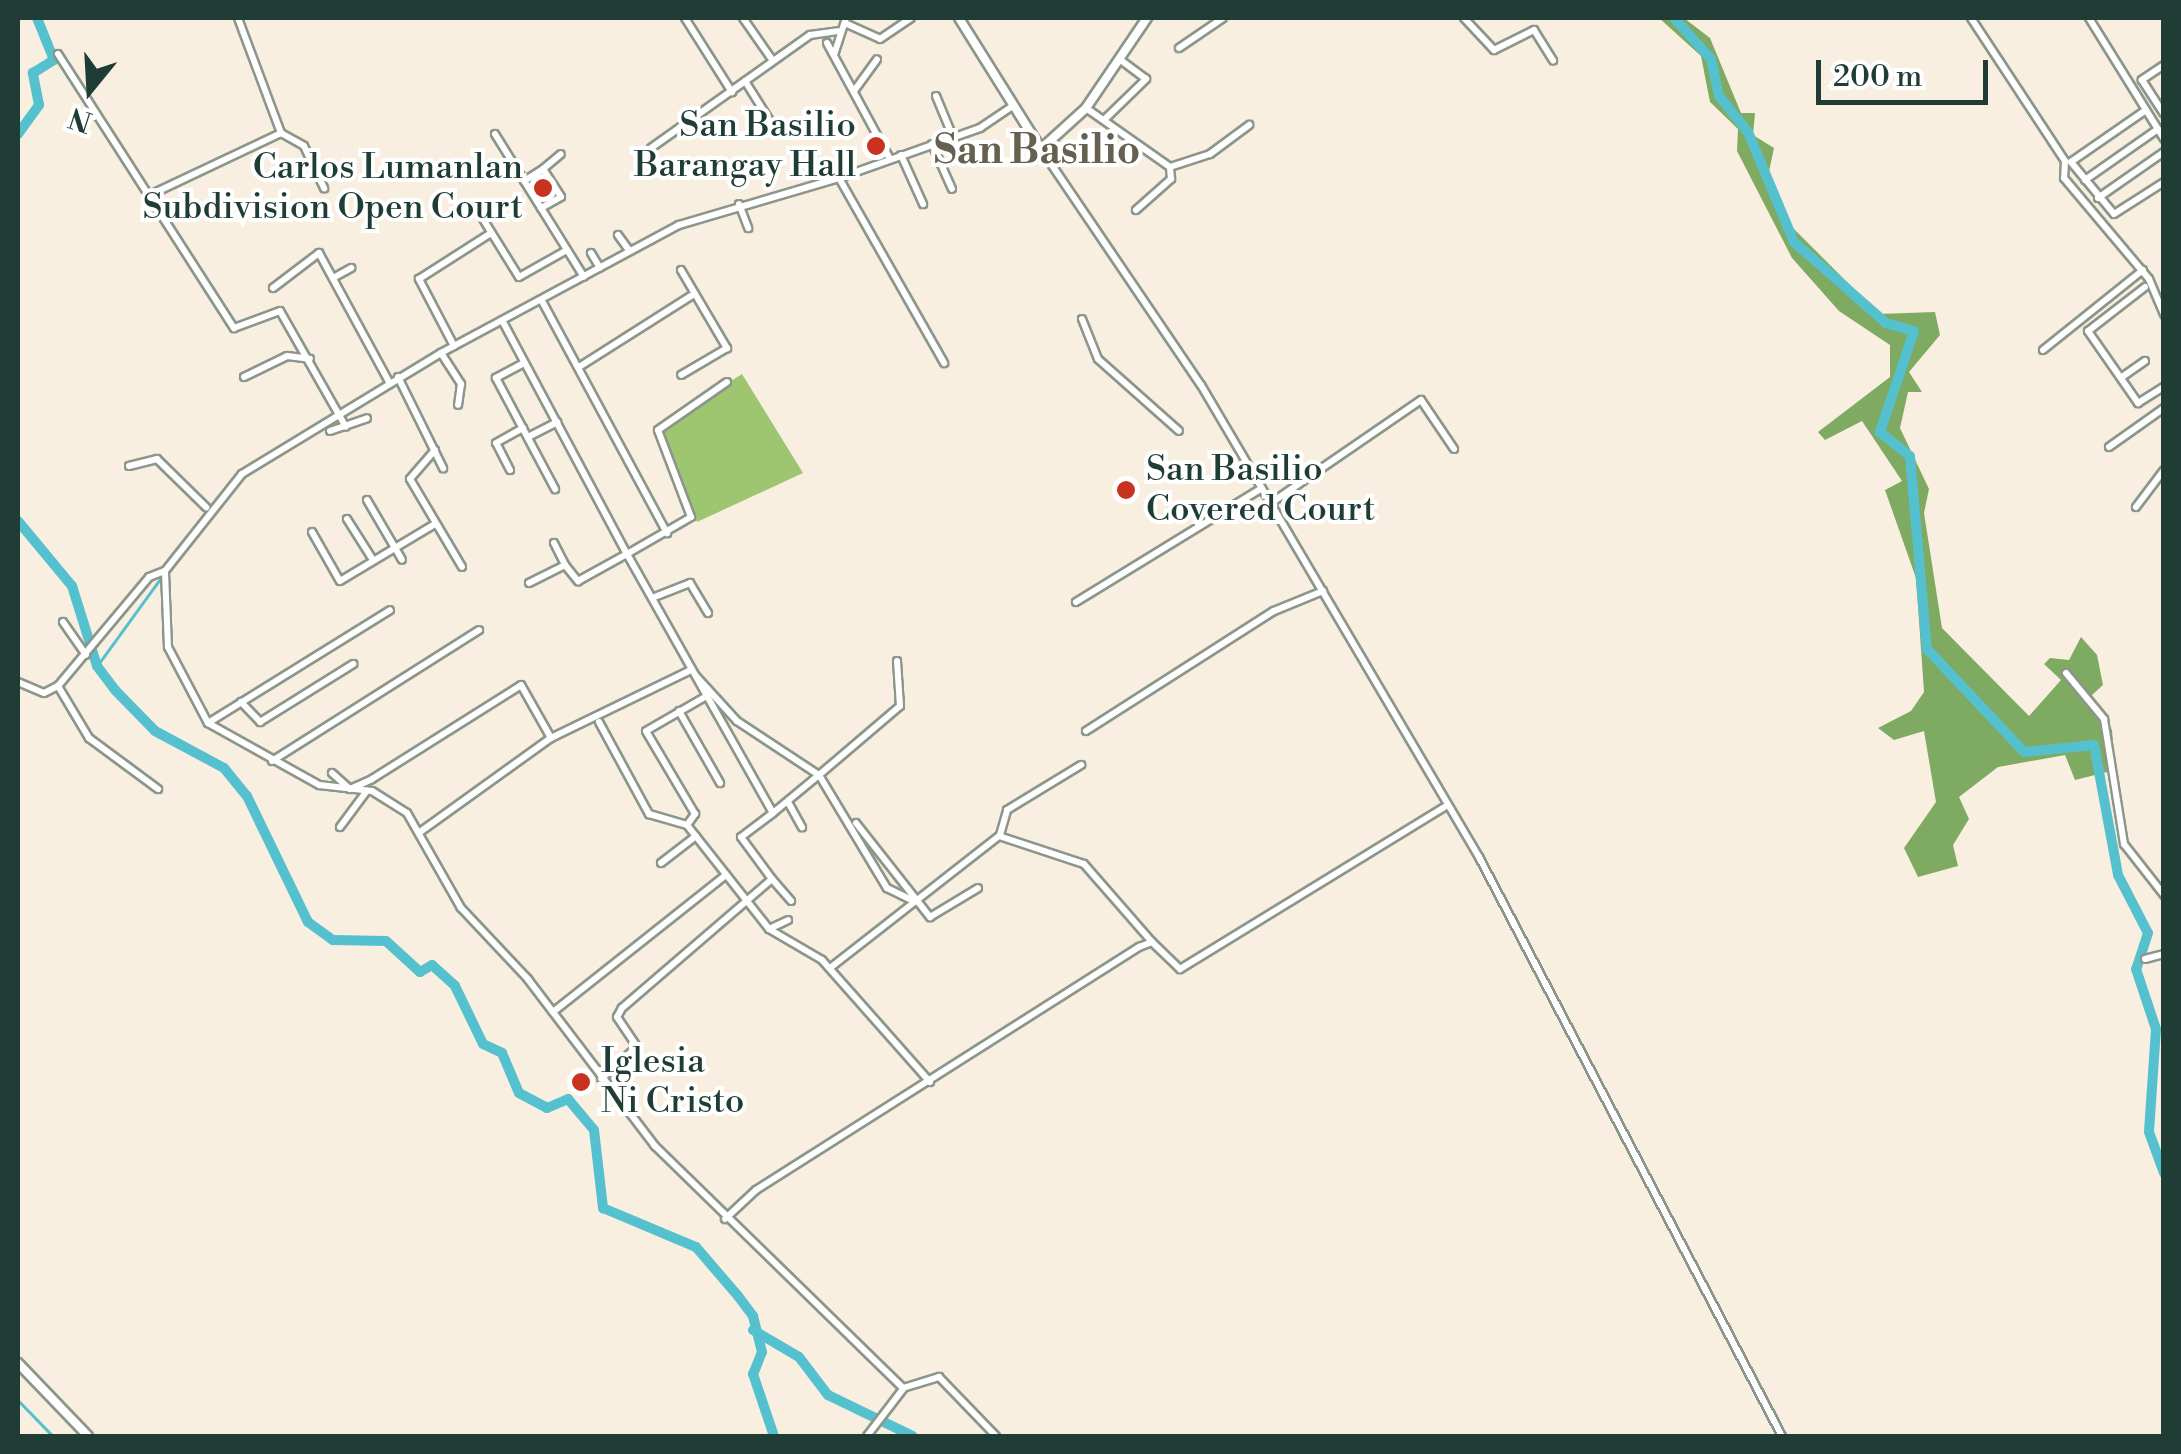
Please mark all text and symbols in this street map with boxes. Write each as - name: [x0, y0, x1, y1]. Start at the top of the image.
- north arrow: [40, 40, 140, 140]
- scale bar: [1821, 40, 1994, 102]
- text: 200 m: [1833, 58, 1922, 96]
- text: N: [65, 99, 97, 139]
- place label: San Basilio Barangay Hall: [634, 105, 856, 187]
- district label: San Basilio: [934, 127, 1140, 175]
- marker: San Basilio Barangay Hall: [865, 135, 887, 157]
- place label: Carlos Lumanlan Subdivision Open Court: [142, 147, 523, 229]
- marker: Carlos Lumanlan Subdivision Open Court: [532, 177, 554, 199]
- place label: San Basilio Covered Court: [1146, 449, 1375, 531]
- marker: San Basilio Covered Court: [1115, 479, 1137, 501]
- place label: Iglesia Ni Cristo: [601, 1041, 744, 1123]
- marker: Iglesia Ni Cristo: [570, 1071, 592, 1093]

